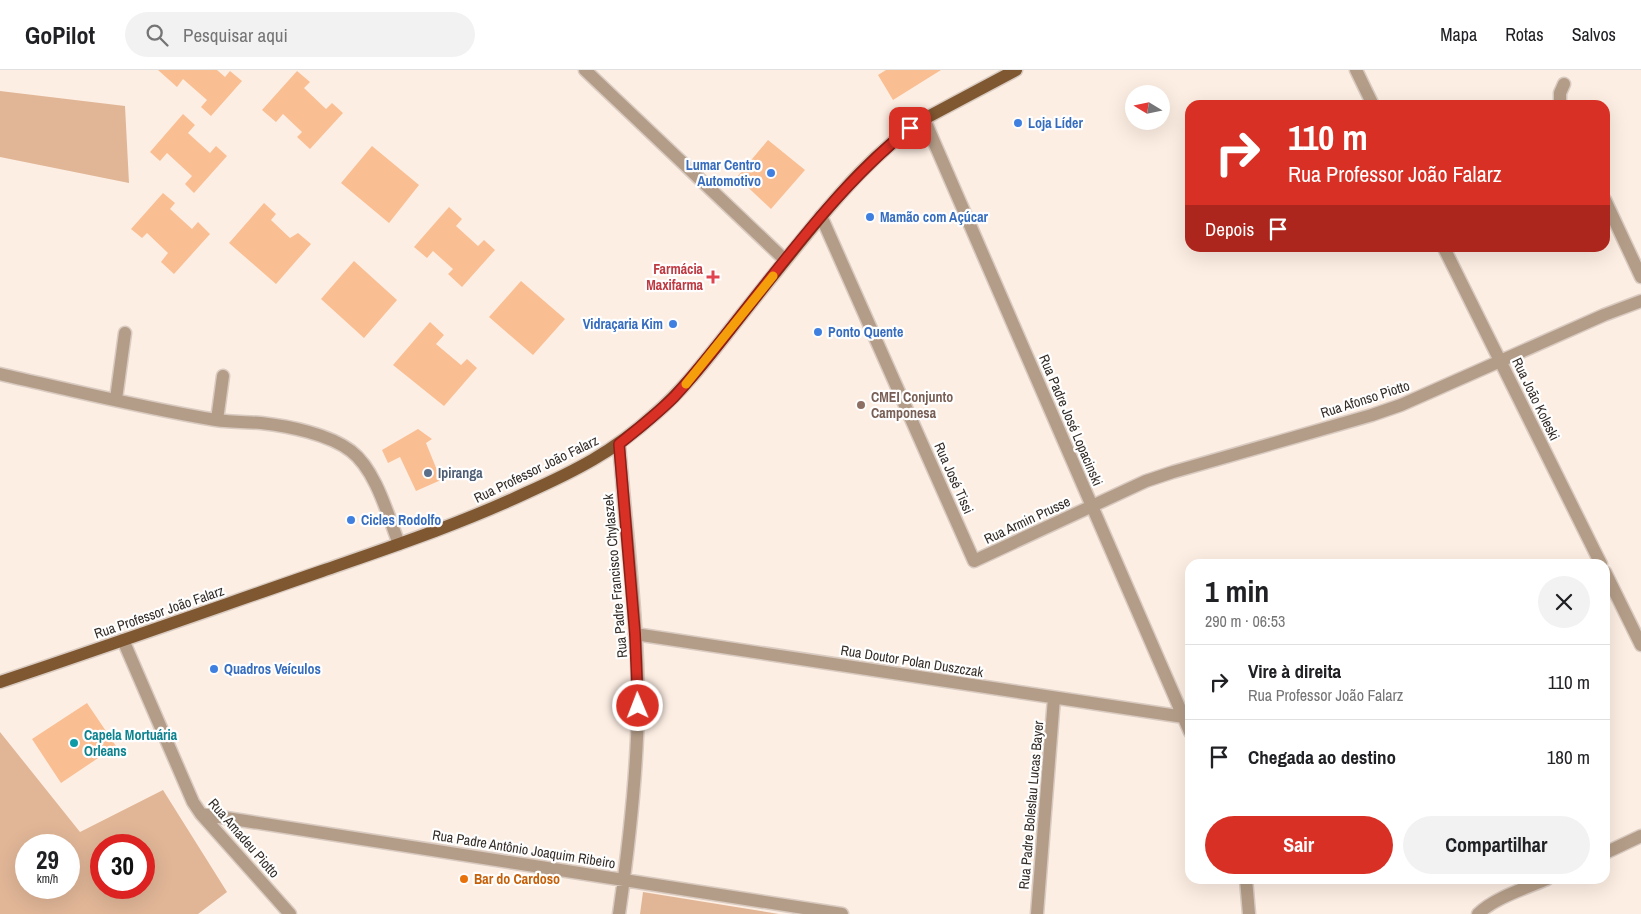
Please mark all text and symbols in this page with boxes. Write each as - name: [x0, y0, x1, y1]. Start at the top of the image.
- search box: [125, 12, 475, 57]
- text: GoPilot: [25, 19, 95, 51]
- icon: search: [143, 21, 171, 49]
- text: Pesquisar aqui: [183, 22, 288, 48]
- text: Mapa: [1440, 22, 1477, 47]
- text: Rotas: [1505, 22, 1544, 47]
- text: Salvos: [1572, 22, 1616, 47]
- north arrow: [1125, 85, 1170, 130]
- map controls: [1125, 85, 1170, 130]
- pin: [889, 107, 931, 149]
- icon: arrive: [896, 114, 924, 142]
- place label: Loja Líder: [1028, 114, 1083, 132]
- text: 110 m: [1288, 114, 1368, 161]
- marker: Loja Líder: [1012, 117, 1024, 129]
- icon: right: [1205, 120, 1270, 185]
- place label: Lumar Centro Automotivo: [686, 156, 761, 190]
- text: Rua Professor João Falarz: [1288, 159, 1502, 189]
- marker: Lumar Centro Automotivo: [765, 167, 777, 179]
- place label: Mamão com Açúcar: [880, 208, 989, 226]
- marker: Mamão com Açúcar: [864, 211, 876, 223]
- icon: arrive: [1264, 215, 1292, 243]
- text: Depois: [1205, 216, 1254, 242]
- place label: Farmácia Maxifarma: [646, 260, 704, 294]
- marker: Farmácia Maxifarma: [707, 271, 719, 283]
- place label: Vidraçaria Kim: [583, 315, 663, 333]
- marker: Vidraçaria Kim: [667, 318, 679, 330]
- place label: Ponto Quente: [828, 323, 903, 341]
- marker: Ponto Quente: [812, 326, 824, 338]
- street label: Rua Padre José Lopacinski: [1035, 352, 1107, 488]
- street label: Rua João Koleski: [1508, 355, 1564, 443]
- street label: Rua Afonso Piotto: [1318, 376, 1412, 422]
- place label: CMEI Conjunto Camponesa: [871, 388, 953, 422]
- marker: CMEI Conjunto Camponesa: [855, 399, 867, 411]
- street label: Rua Professor João Falarz: [471, 431, 601, 507]
- street label: Rua José Tissi: [930, 440, 978, 516]
- place label: Ipiranga: [438, 464, 483, 482]
- marker: Ipiranga: [422, 467, 434, 479]
- street label: Rua Armin Prusse: [981, 492, 1073, 548]
- street label: Rua Padre Francisco Chylaszek: [599, 493, 631, 659]
- place label: Cicles Rodolfo: [361, 511, 441, 529]
- marker: Cicles Rodolfo: [345, 514, 357, 526]
- text: 1 min: [1205, 571, 1269, 611]
- button: close: [1538, 576, 1590, 628]
- street label: Rua Professor João Falarz: [92, 581, 226, 643]
- text: 290 m · 06:53: [1205, 610, 1285, 632]
- street label: Rua Doutor Polan Duszczak: [839, 641, 985, 681]
- text: Vire à direita: [1248, 658, 1341, 684]
- place label: Quadros Veículos: [224, 660, 321, 678]
- marker: Quadros Veículos: [208, 663, 220, 675]
- icon: right: [1205, 668, 1233, 696]
- text: 110 m: [1548, 669, 1590, 695]
- position arrow: [611, 679, 663, 731]
- text: Rua Professor João Falarz: [1248, 684, 1403, 706]
- street label: Rua Padre Boleslau Lucas Bayer: [1015, 720, 1047, 890]
- place label: Capela Mortuária Orleans: [84, 726, 178, 760]
- marker: Capela Mortuária Orleans: [68, 737, 80, 749]
- icon: arrive: [1205, 743, 1233, 771]
- text: Chegada ao destino: [1248, 744, 1396, 770]
- text: 180 m: [1547, 744, 1590, 770]
- street label: Rua Amadeu Piotto: [205, 795, 283, 881]
- button: Sair: [1205, 816, 1393, 874]
- button: Compartilhar: [1403, 816, 1590, 874]
- street label: Rua Padre Antônio Joaquim Ribeiro: [431, 826, 617, 872]
- speed limit sign: 30: [90, 834, 155, 899]
- text: 29: [36, 843, 59, 877]
- place label: Bar do Cardoso: [474, 870, 560, 888]
- text: km/h: [37, 871, 58, 887]
- marker: Bar do Cardoso: [458, 873, 470, 885]

